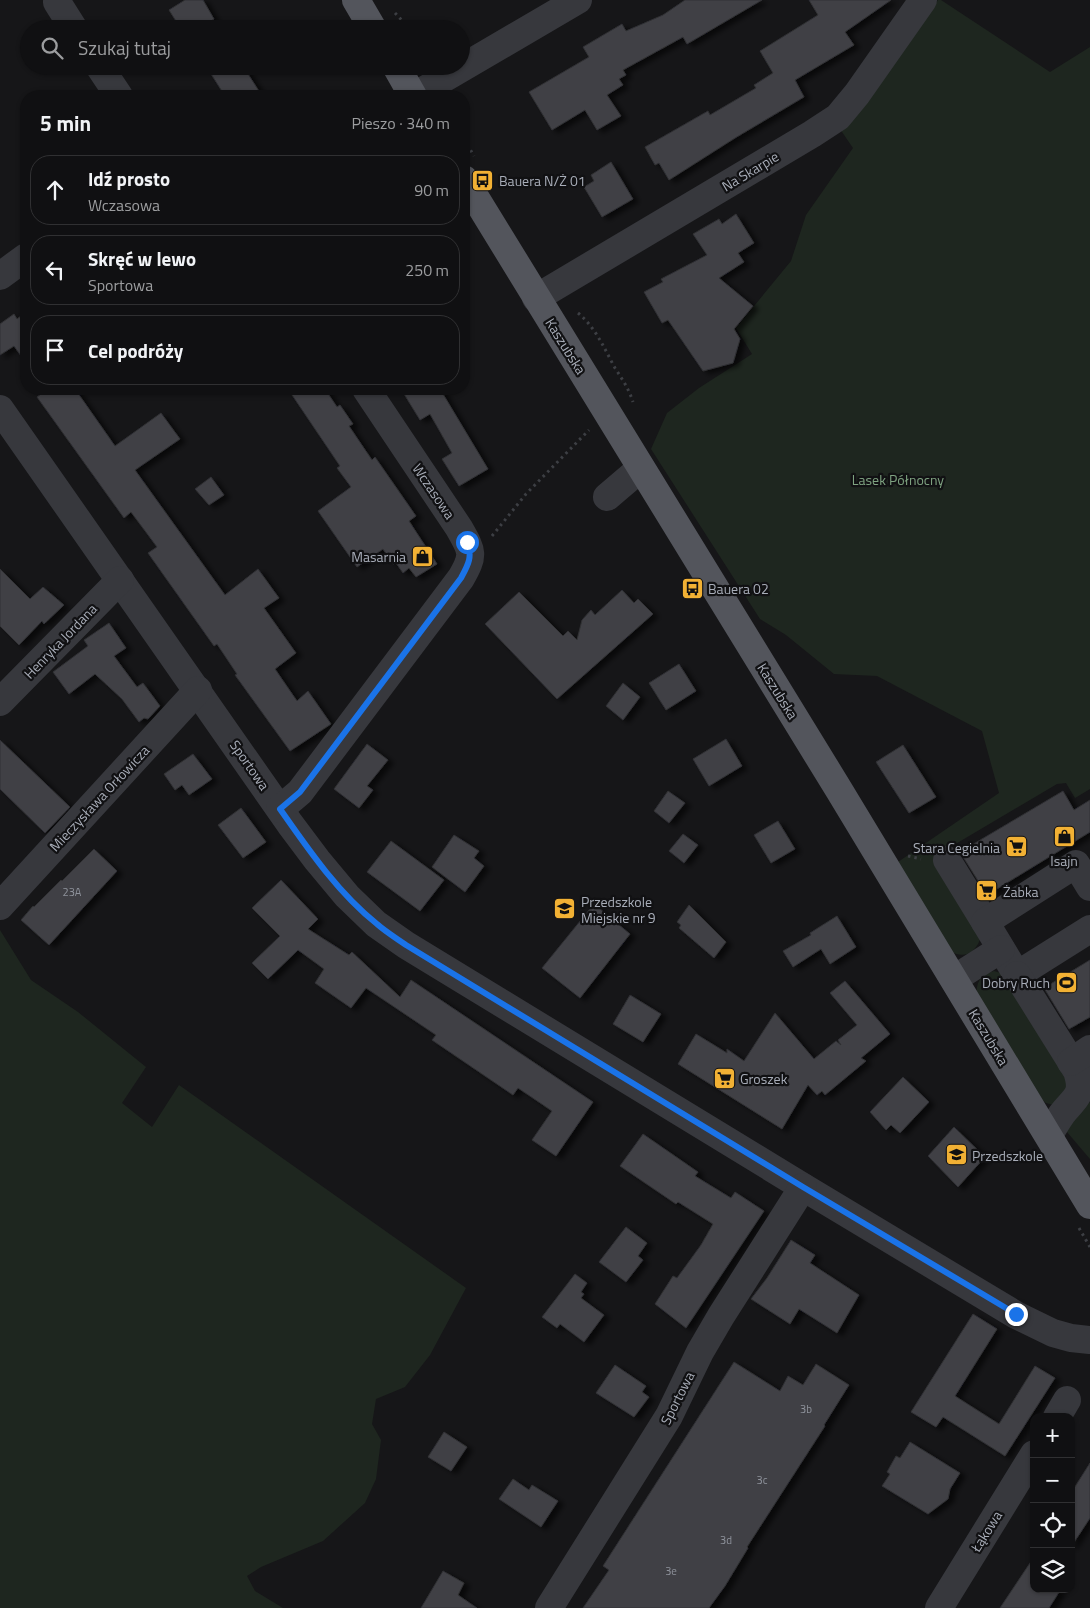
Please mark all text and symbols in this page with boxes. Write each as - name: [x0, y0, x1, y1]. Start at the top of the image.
- search box: [20, 20, 470, 75]
- text: Szukaj tutaj: [78, 33, 171, 62]
- icon: search: [38, 34, 66, 62]
- text: 5 min: [40, 107, 91, 139]
- text: Pieszo · 340 m: [352, 111, 450, 135]
- street label: Na Skarpie: [718, 146, 782, 196]
- text: Idź prosto: [88, 164, 170, 193]
- bus stop icon: Bauera N/Ż 01: [471, 168, 495, 192]
- place label: Bauera N/Ż 01: [499, 170, 586, 191]
- icon: ahead: [41, 176, 69, 204]
- text: 90 m: [414, 178, 449, 202]
- text: Wczasowa: [88, 193, 160, 217]
- text: Skręć w lewo: [88, 244, 196, 273]
- icon: left: [41, 256, 69, 284]
- text: 250 m: [405, 258, 449, 282]
- text: Sportowa: [88, 273, 153, 297]
- street label: Kaszubska: [540, 314, 592, 378]
- icon: arrive: [41, 336, 69, 364]
- text: Cel podróży: [88, 336, 183, 365]
- street label: Wczasowa: [408, 459, 460, 523]
- park label: Lasek Północny: [852, 469, 944, 490]
- route start: [456, 531, 479, 554]
- shop icon: Masarnia: [410, 544, 434, 568]
- place label: Masarnia: [351, 546, 406, 567]
- bus stop icon: Bauera 02: [680, 576, 704, 600]
- place label: Bauera 02: [708, 578, 769, 599]
- street label: Henryka Jordana: [19, 599, 101, 683]
- street label: Kaszubska: [752, 659, 804, 723]
- street label: Sportowa: [225, 736, 275, 794]
- street label: Mieczysława Orłowicza: [44, 740, 154, 856]
- shop icon: Isajn: [1052, 825, 1076, 849]
- supermarket icon: Stara Cegielnia: [1004, 835, 1028, 859]
- place label: Stara Cegielnia: [913, 837, 1000, 858]
- place label: Isajn: [1050, 850, 1078, 871]
- supermarket icon: Żabka: [975, 879, 999, 903]
- place label: Żabka: [1003, 881, 1039, 902]
- house number: 23A: [63, 884, 82, 900]
- place label: Przedszkole Miejskie nr 9: [581, 891, 656, 928]
- school or university icon: Przedszkole Miejskie nr 9: [553, 897, 577, 921]
- sports icon: Dobry Ruch: [1054, 970, 1078, 994]
- place label: Dobry Ruch: [982, 972, 1050, 993]
- street label: Kaszubska: [964, 1005, 1014, 1069]
- supermarket icon: Groszek: [712, 1066, 736, 1090]
- place label: Groszek: [740, 1068, 788, 1089]
- school or university icon: Przedszkole: [944, 1143, 968, 1167]
- place label: Przedszkole: [972, 1145, 1043, 1166]
- route end: [1005, 1303, 1028, 1326]
- street label: Sportowa: [655, 1368, 699, 1428]
- house number: 3b: [800, 1401, 812, 1417]
- map controls: [1030, 1413, 1075, 1593]
- button: +: [1030, 1413, 1075, 1458]
- button: −: [1030, 1458, 1075, 1503]
- house number: 3c: [757, 1472, 768, 1488]
- button: locate: [1030, 1503, 1075, 1548]
- street label: Łąkowa: [965, 1506, 1007, 1557]
- house number: 3d: [720, 1532, 732, 1548]
- button: layers: [1030, 1548, 1075, 1593]
- house number: 3e: [665, 1563, 677, 1579]

